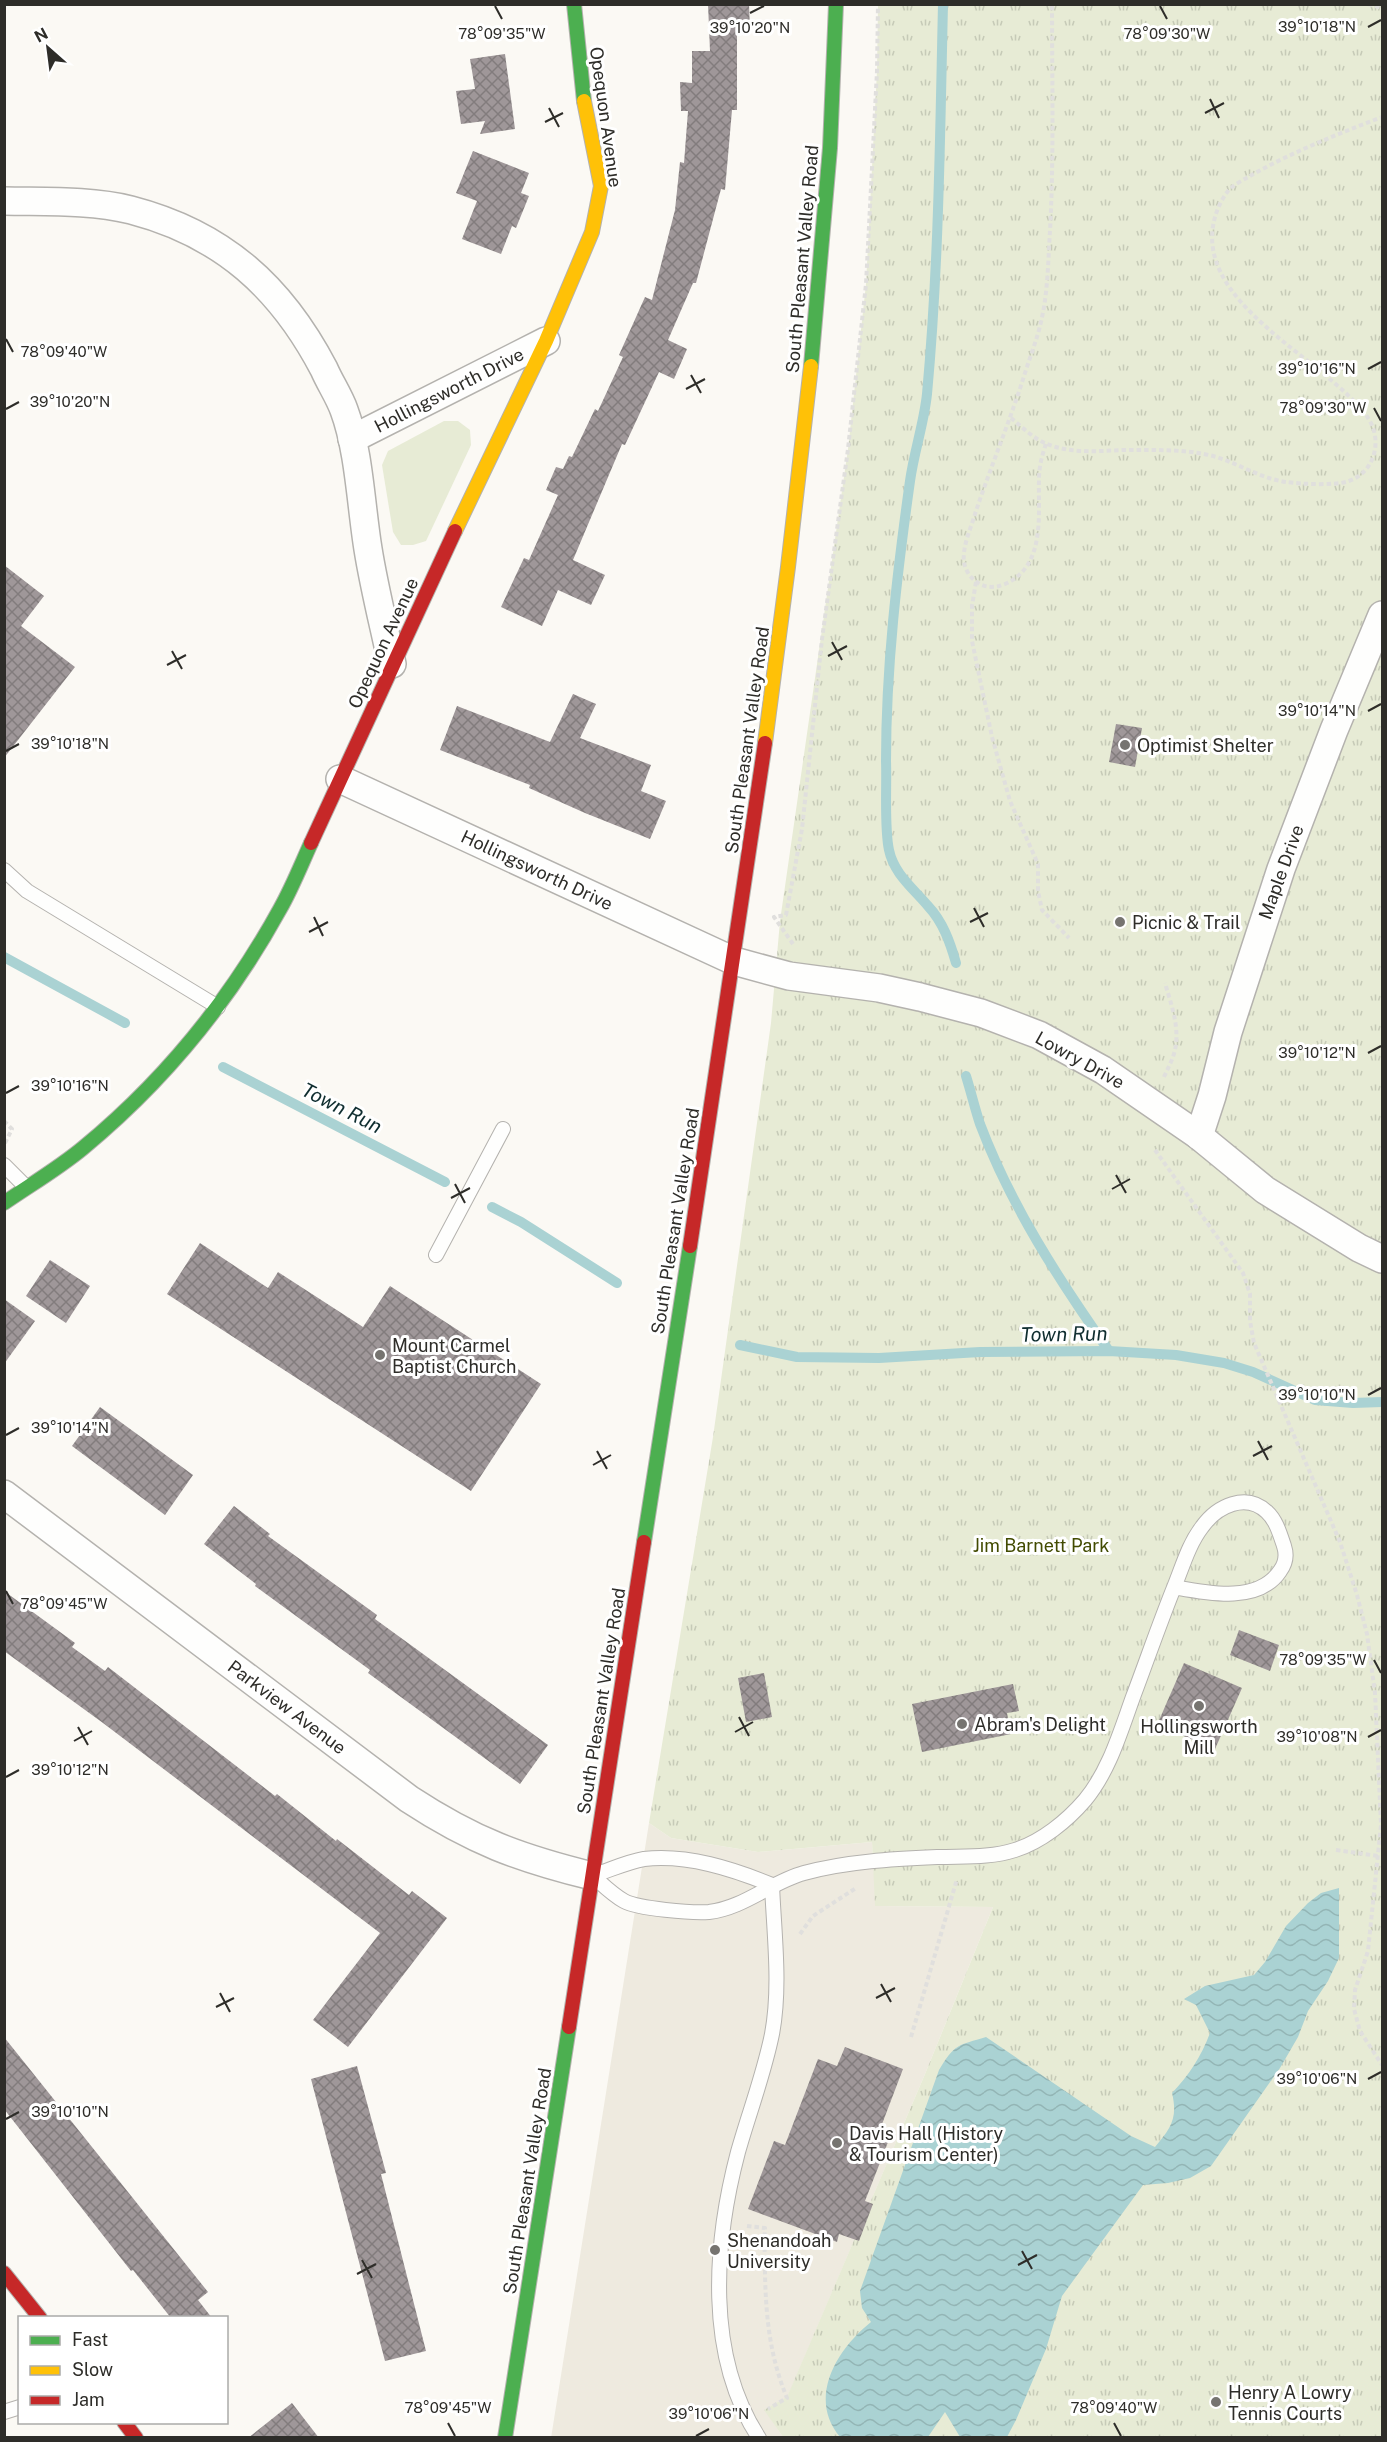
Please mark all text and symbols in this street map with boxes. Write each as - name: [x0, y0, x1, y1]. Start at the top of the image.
- north arrow: [18, 18, 78, 78]
- text: 39°10'18"N: [1278, 18, 1356, 35]
- text: 39°10'20"N: [710, 19, 790, 36]
- text: N: [31, 24, 51, 47]
- text: 78°09'35"W: [458, 25, 546, 42]
- text: 78°09'30"W: [1124, 25, 1210, 42]
- street label: Opequon Avenue: [586, 45, 626, 189]
- street label: South Pleasant Valley Road: [782, 144, 822, 374]
- text: 78°09'40"W: [21, 343, 107, 360]
- street label: Hollingsworth Drive: [371, 343, 527, 437]
- text: 39°10'16"N: [1278, 360, 1356, 377]
- text: 39°10'20"N: [30, 393, 110, 410]
- text: 78°09'30"W: [1280, 399, 1366, 416]
- street label: Opequon Avenue: [343, 574, 423, 712]
- street label: South Pleasant Valley Road: [721, 625, 773, 855]
- text: 39°10'14"N: [1278, 702, 1356, 719]
- text: 39°10'18"N: [31, 735, 109, 752]
- place label: Optimist Shelter: [1137, 735, 1274, 756]
- marker: Optimist Shelter: [1118, 738, 1132, 752]
- street label: Maple Drive: [1254, 822, 1308, 922]
- street label: Hollingsworth Drive: [458, 826, 616, 914]
- place label: Picnic & Trail: [1132, 912, 1240, 933]
- marker: Picnic & Trail: [1113, 915, 1127, 929]
- street label: Lowry Drive: [1032, 1027, 1128, 1093]
- text: 39°10'12"N: [1278, 1044, 1356, 1061]
- text: 39°10'16"N: [31, 1077, 109, 1094]
- water label: Town Run: [298, 1078, 386, 1138]
- street label: South Pleasant Valley Road: [647, 1106, 703, 1336]
- water label: Town Run: [1020, 1321, 1108, 1347]
- place label: Mount Carmel Baptist Church: [392, 1335, 516, 1377]
- marker: Mount Carmel Baptist Church: [373, 1348, 387, 1362]
- text: 39°10'10"N: [1278, 1386, 1356, 1403]
- text: 39°10'14"N: [31, 1419, 109, 1436]
- park label: Jim Barnett Park: [973, 1535, 1109, 1556]
- street label: South Pleasant Valley Road: [573, 1586, 629, 1816]
- text: 78°09'45"W: [20, 1595, 108, 1612]
- text: 78°09'35"W: [1279, 1651, 1367, 1668]
- street label: Parkview Avenue: [224, 1656, 350, 1758]
- marker: Hollingsworth Mill: [1192, 1699, 1206, 1713]
- place label: Abram's Delight: [974, 1714, 1106, 1735]
- place label: Hollingsworth Mill: [1140, 1716, 1258, 1758]
- marker: Abram's Delight: [955, 1717, 969, 1731]
- text: 39°10'08"N: [1276, 1728, 1358, 1745]
- text: 39°10'12"N: [31, 1761, 109, 1778]
- street label: South Pleasant Valley Road: [499, 2066, 555, 2296]
- text: 39°10'06"N: [1277, 2070, 1357, 2087]
- text: 39°10'10"N: [31, 2103, 109, 2120]
- place label: Davis Hall (History & Tourism Center): [849, 2123, 1004, 2165]
- marker: Davis Hall (History & Tourism Center): [830, 2136, 844, 2150]
- place label: Shenandoah University: [727, 2230, 831, 2272]
- marker: Shenandoah University: [708, 2243, 722, 2257]
- legend: [18, 2316, 228, 2424]
- text: Fast: [72, 2329, 108, 2350]
- text: Slow: [72, 2359, 113, 2380]
- place label: Henry A Lowry Tennis Courts: [1228, 2382, 1352, 2424]
- text: Jam: [72, 2389, 105, 2410]
- marker: Henry A Lowry Tennis Courts: [1209, 2395, 1223, 2409]
- text: 78°09'45"W: [404, 2399, 492, 2416]
- text: 78°09'40"W: [1071, 2399, 1157, 2416]
- text: 39°10'06"N: [669, 2405, 749, 2422]

